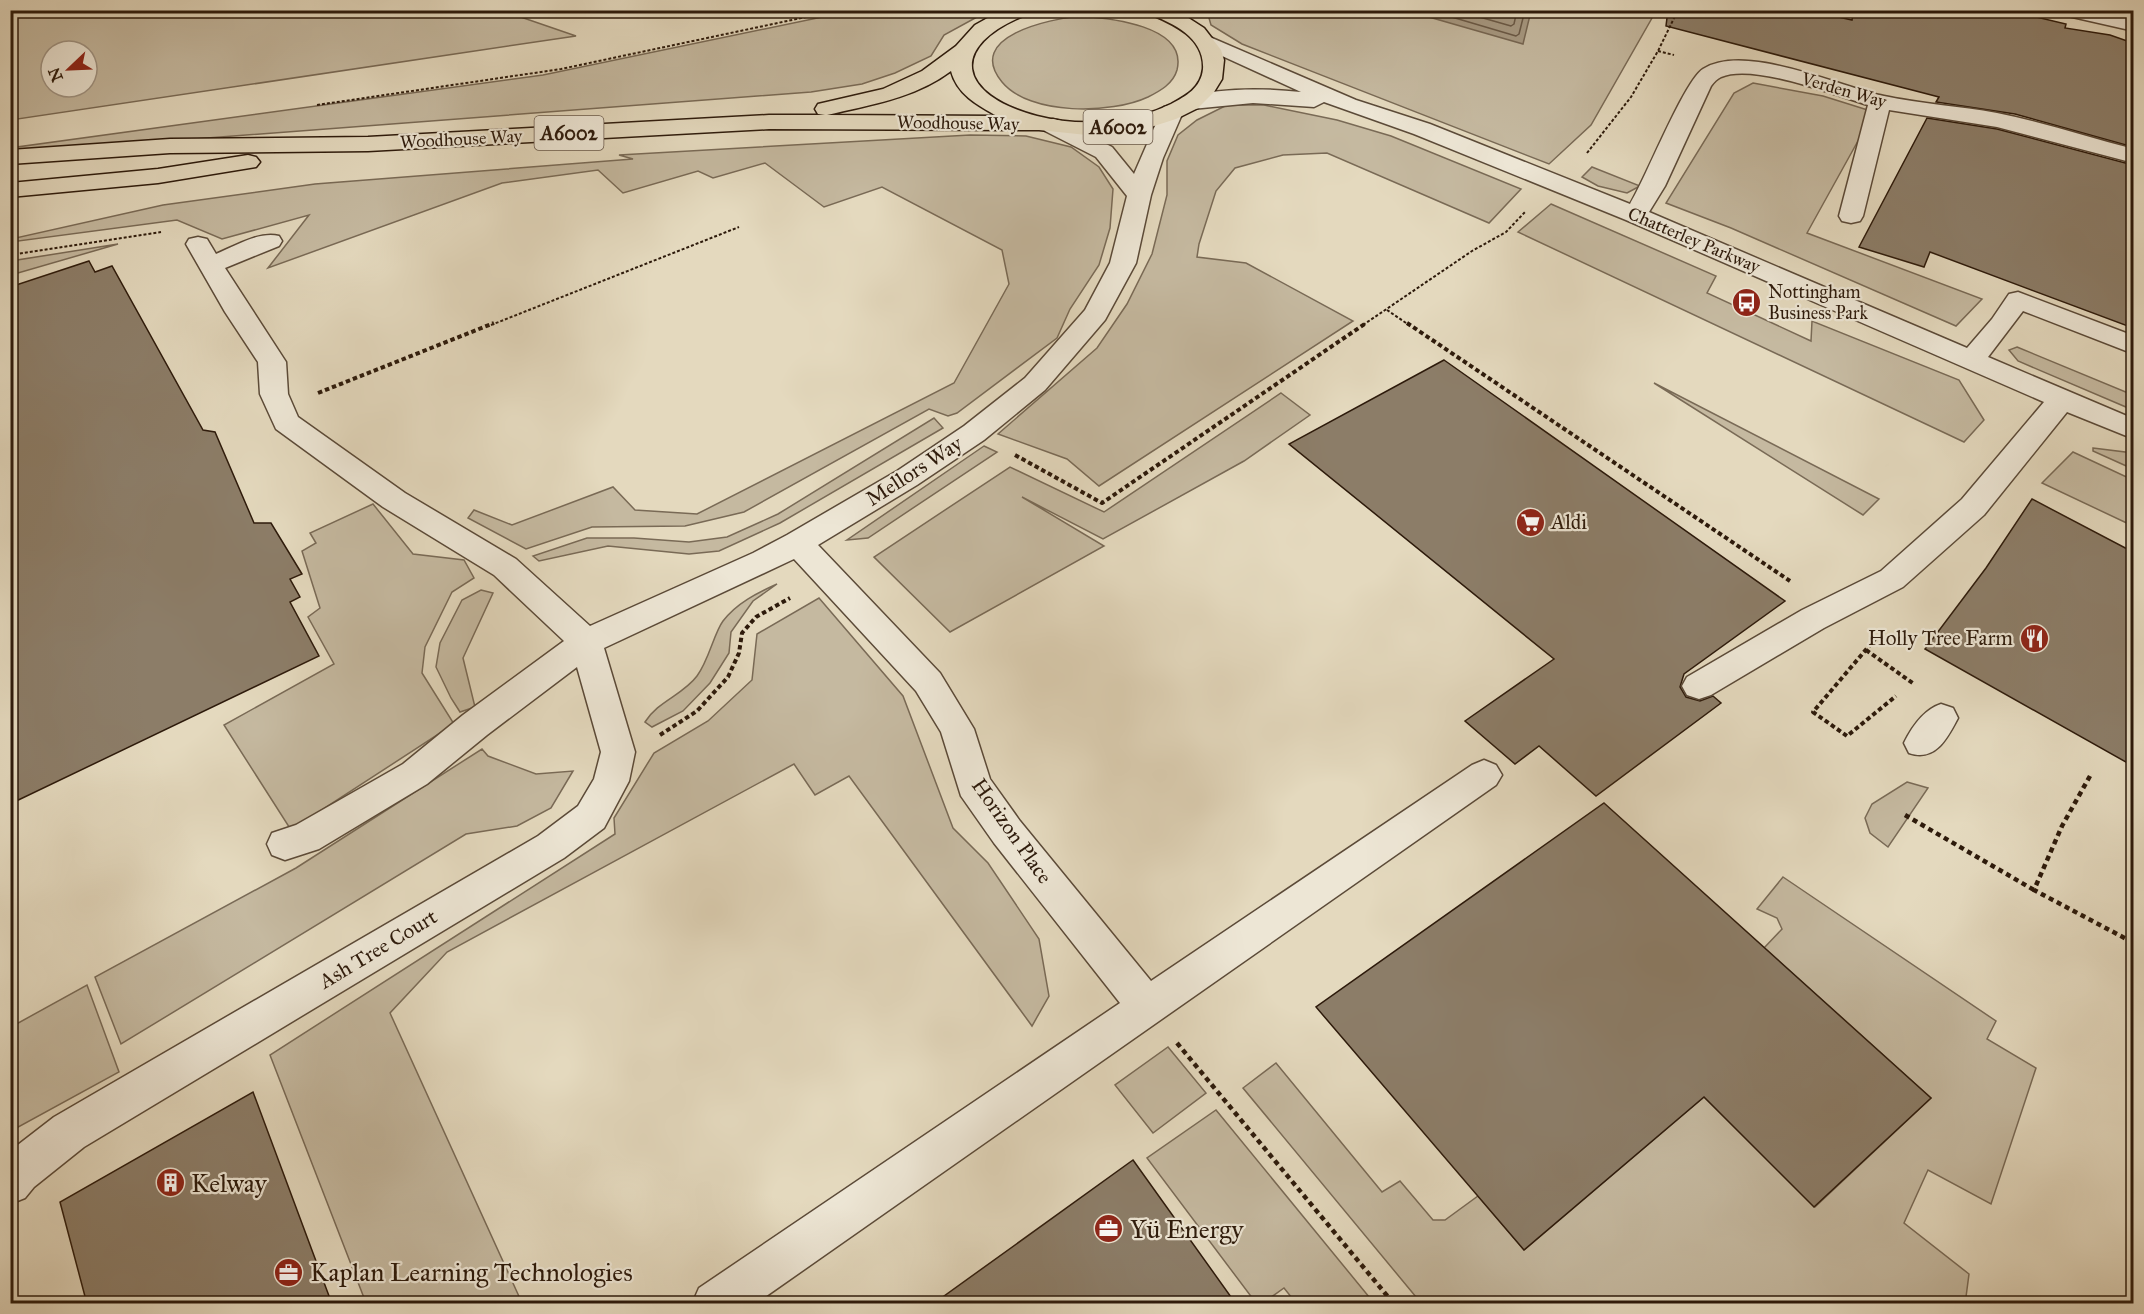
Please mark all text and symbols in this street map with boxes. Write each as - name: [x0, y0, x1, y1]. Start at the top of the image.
- north arrow: [39, 39, 99, 99]
- text: N: [44, 64, 67, 85]
- street label: Verden Way: [1798, 67, 1890, 113]
- road number: A6002: [1084, 110, 1152, 144]
- street label: Woodhouse Way: [897, 111, 1020, 135]
- road number: A6002: [534, 116, 604, 150]
- street label: Woodhouse Way: [399, 125, 523, 153]
- street label: Chatterley Parkway: [1625, 202, 1764, 278]
- place label: Nottingham Business Park: [1768, 281, 1868, 324]
- bus stop icon: Nottingham Business Park: [1731, 286, 1763, 318]
- street label: Mellors Way: [861, 430, 968, 512]
- supermarket icon: Aldi: [1514, 506, 1546, 538]
- place label: Aldi: [1550, 509, 1587, 535]
- restaurant icon: Holly Tree Farm: [2018, 622, 2050, 654]
- place label: Holly Tree Farm: [1868, 625, 2013, 651]
- street label: Horizon Place: [966, 773, 1058, 889]
- street label: Ash Tree Court: [313, 903, 442, 995]
- building icon: Kelway: [154, 1167, 186, 1199]
- place label: Kelway: [191, 1167, 267, 1199]
- office icon: Yü Energy: [1093, 1213, 1125, 1245]
- place label: Yü Energy: [1130, 1213, 1244, 1245]
- office icon: Kaplan Learning Technologies: [273, 1256, 305, 1288]
- place label: Kaplan Learning Technologies: [310, 1256, 633, 1288]

